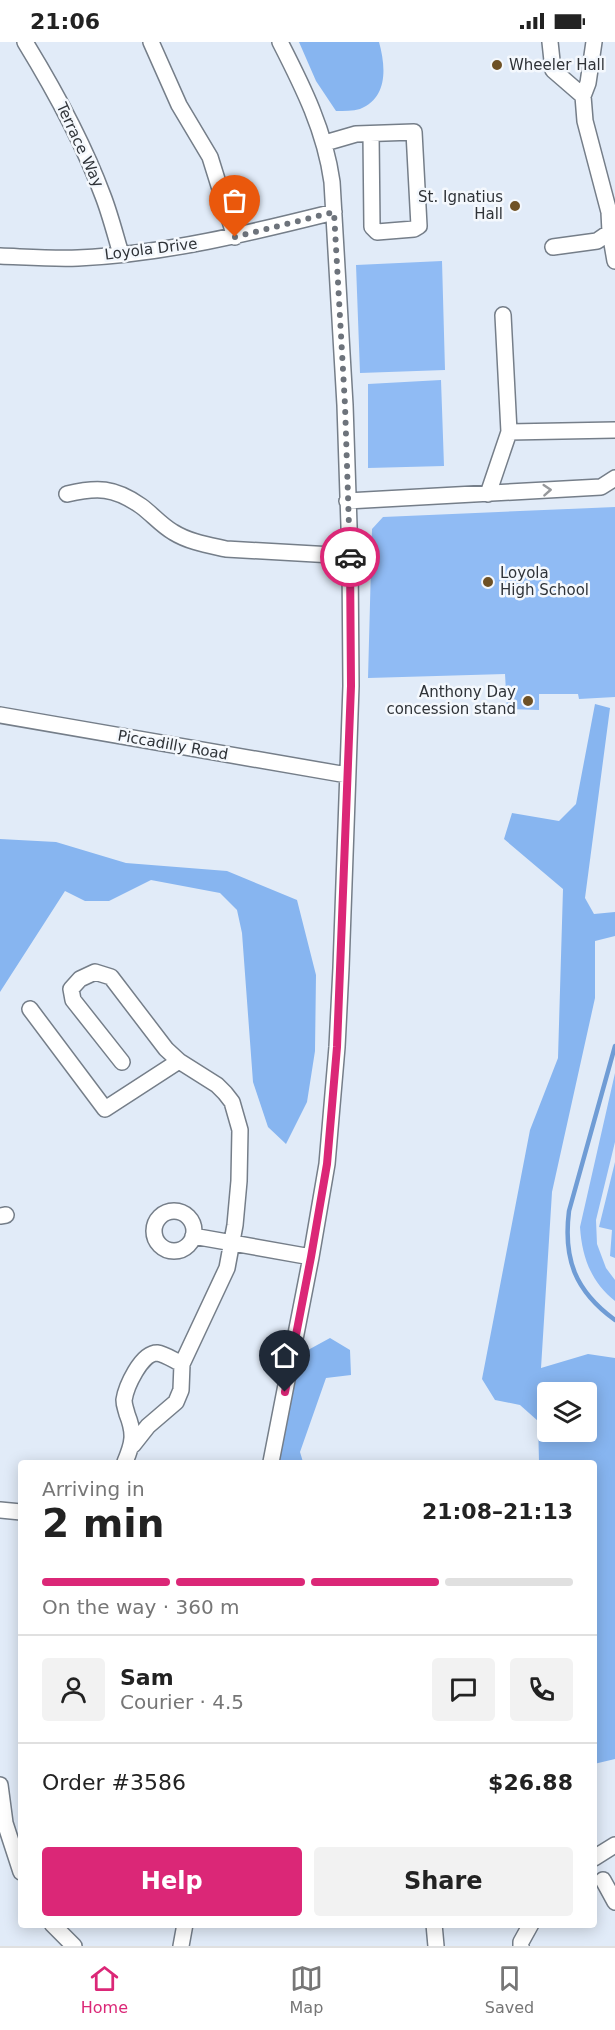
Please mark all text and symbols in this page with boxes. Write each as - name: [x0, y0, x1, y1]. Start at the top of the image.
- text: 21:06: [30, 9, 100, 34]
- place label: Wheeler Hall: [509, 56, 605, 74]
- marker: Wheeler Hall: [490, 58, 504, 72]
- street label: Terrace Way: [52, 99, 107, 190]
- pin: [209, 175, 260, 237]
- icon: bag: [218, 184, 251, 217]
- place label: St. Ignatius Hall: [418, 188, 503, 223]
- marker: St. Ignatius Hall: [508, 199, 522, 213]
- street label: Loyola Drive: [104, 234, 198, 264]
- one-way arrow: [542, 484, 551, 497]
- courier: [320, 527, 380, 587]
- icon: car: [334, 541, 367, 574]
- place label: Loyola High School: [500, 564, 589, 599]
- marker: Loyola High School: [481, 575, 495, 589]
- place label: Anthony Day concession stand: [386, 683, 516, 718]
- marker: Anthony Day concession stand: [521, 694, 535, 708]
- street label: Piccadilly Road: [116, 726, 230, 764]
- pin: [259, 1330, 310, 1392]
- icon: home: [268, 1339, 301, 1372]
- map controls: [537, 1382, 597, 1442]
- button: layers: [537, 1382, 597, 1442]
- text: Arriving in: [42, 1477, 145, 1501]
- text: 21:08–21:13: [422, 1499, 573, 1524]
- text: 2 min: [42, 1501, 164, 1546]
- text: On the way · 360 m: [42, 1595, 240, 1619]
- button: person: [42, 1658, 105, 1721]
- button: chat: [432, 1658, 495, 1721]
- button: phone: [510, 1658, 573, 1721]
- text: Sam: [120, 1665, 174, 1690]
- text: Courier · 4.5: [120, 1690, 244, 1714]
- text: Order #3586: [42, 1770, 186, 1795]
- text: $26.88: [488, 1770, 573, 1795]
- button: Help: [42, 1847, 302, 1916]
- button: Share: [314, 1847, 573, 1916]
- tab: Home: [81, 1962, 128, 2017]
- tab: Map: [290, 1962, 323, 2017]
- tab: Saved: [485, 1962, 534, 2017]

